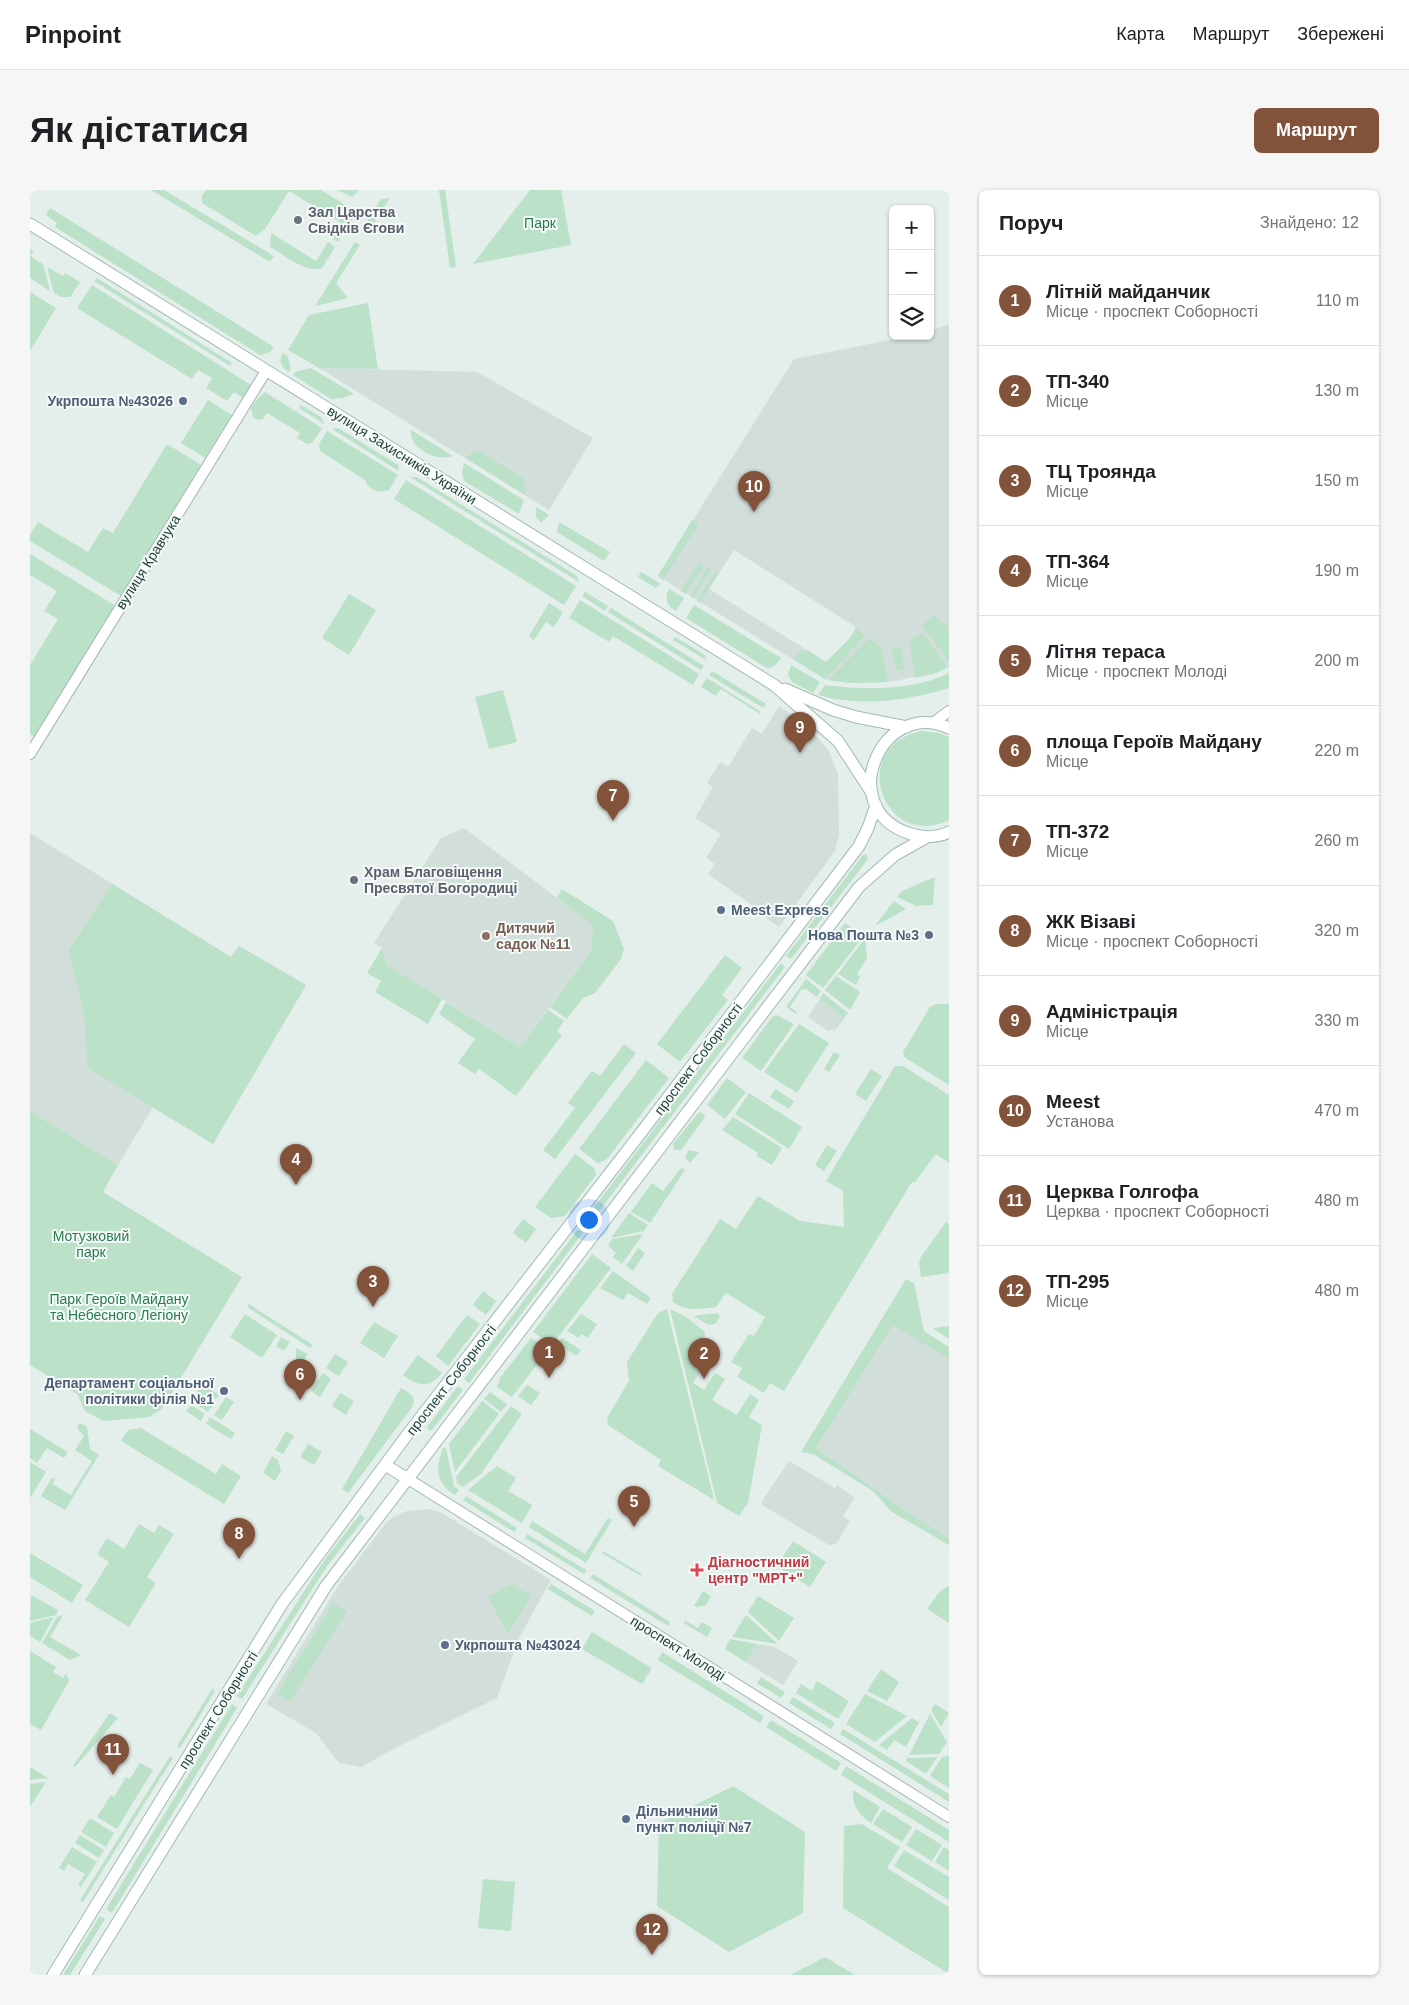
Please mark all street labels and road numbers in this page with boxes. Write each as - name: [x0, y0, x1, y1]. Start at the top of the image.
- street label: вулиця Захисників України: [324, 402, 480, 508]
- street label: вулиця Кравчука: [113, 512, 184, 612]
- street label: проспект Соборності: [651, 1000, 745, 1118]
- street label: проспект Соборності: [403, 1322, 499, 1438]
- street label: проспект Молоді: [628, 1612, 728, 1684]
- street label: проспект Соборності: [175, 1648, 261, 1772]

